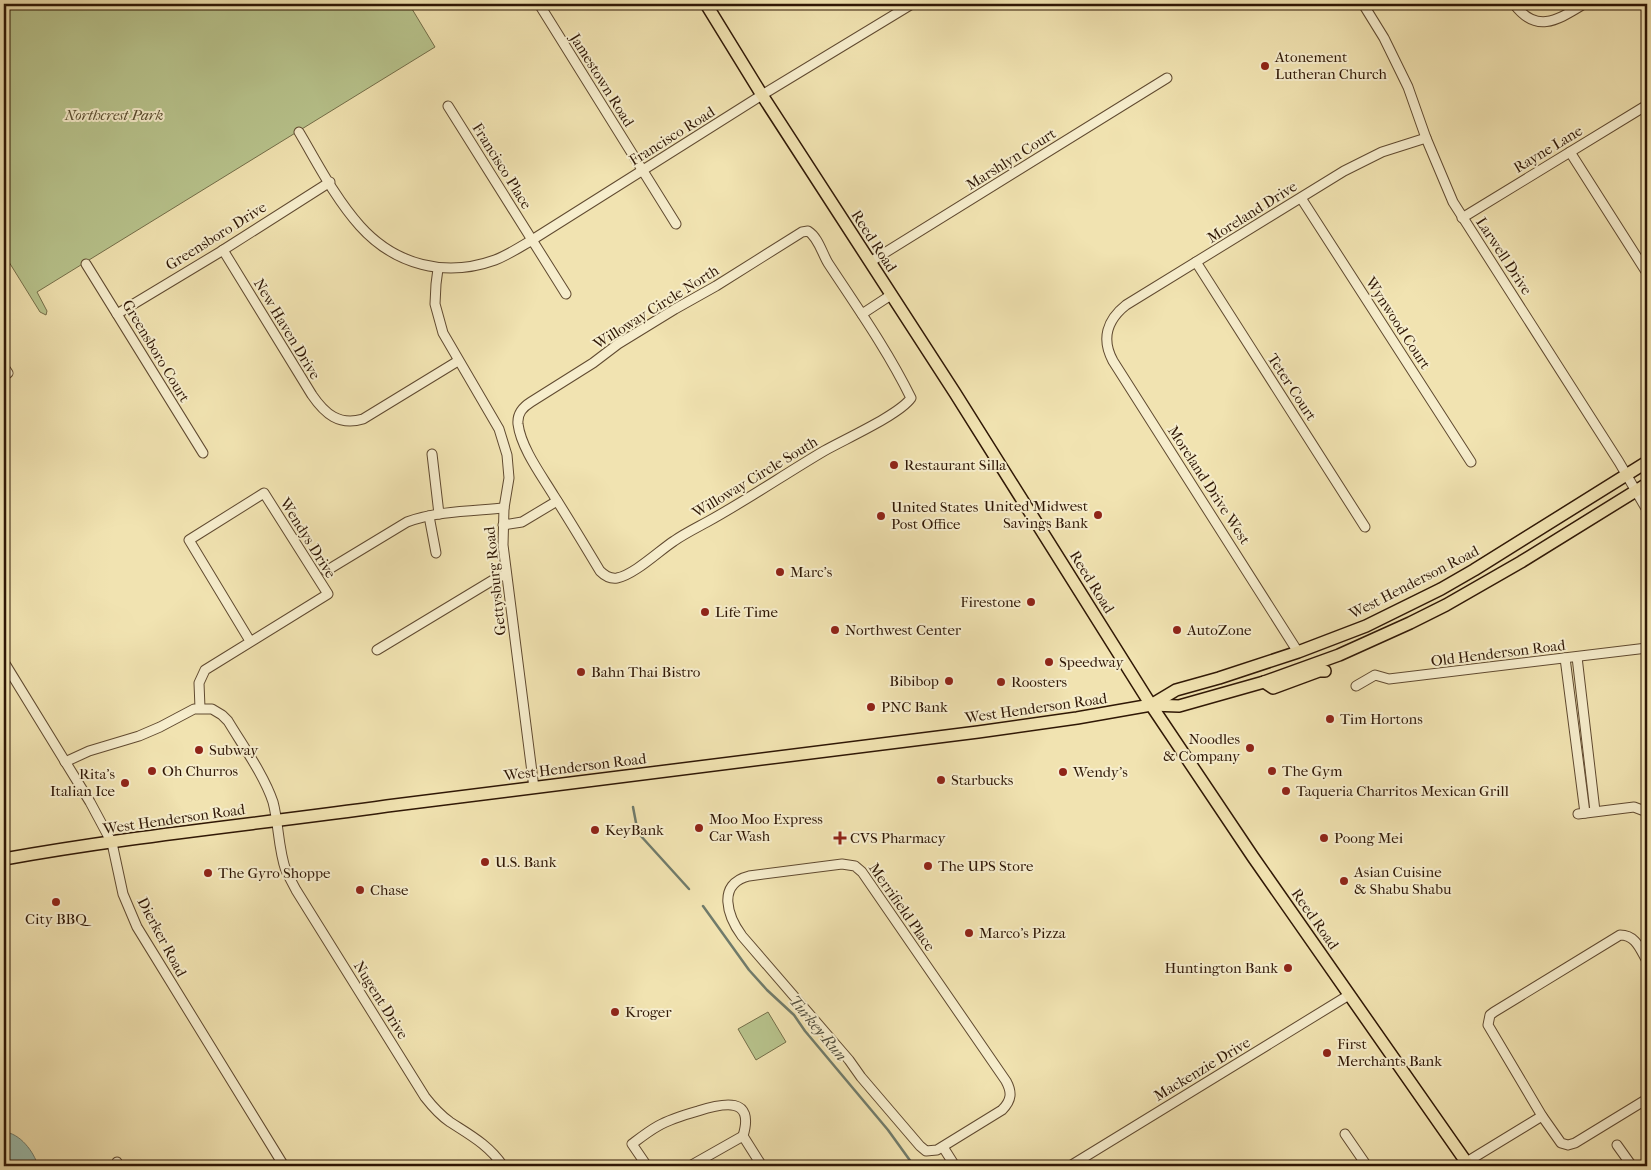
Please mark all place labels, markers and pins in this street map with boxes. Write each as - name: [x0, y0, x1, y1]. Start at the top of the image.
- place label: Atonement Lutheran Church: [1274, 48, 1388, 83]
- marker: Atonement Lutheran Church: [1259, 60, 1271, 72]
- place label: Restaurant Silla: [904, 456, 1007, 474]
- marker: Restaurant Silla: [888, 459, 900, 471]
- place label: United Midwest Savings Bank: [984, 497, 1089, 532]
- place label: United States Post Office: [891, 498, 979, 533]
- marker: United Midwest Savings Bank: [1092, 509, 1104, 521]
- marker: United States Post Office: [875, 510, 887, 522]
- place label: Marc's: [790, 563, 833, 581]
- marker: Marc's: [774, 566, 786, 578]
- place label: Firestone: [960, 593, 1022, 611]
- marker: Firestone: [1025, 596, 1037, 608]
- place label: Life Time: [715, 603, 778, 621]
- marker: Life Time: [699, 606, 711, 618]
- place label: Northwest Center: [845, 621, 962, 639]
- place label: AutoZone: [1186, 621, 1252, 639]
- marker: Northwest Center: [829, 624, 841, 636]
- marker: AutoZone: [1171, 624, 1183, 636]
- place label: Speedway: [1059, 653, 1124, 671]
- marker: Speedway: [1043, 656, 1055, 668]
- place label: Bahn Thai Bistro: [591, 663, 701, 681]
- marker: Bahn Thai Bistro: [575, 666, 587, 678]
- place label: Bibibop: [889, 672, 939, 690]
- place label: Roosters: [1011, 673, 1068, 691]
- marker: Bibibop: [943, 675, 955, 687]
- marker: Roosters: [995, 676, 1007, 688]
- place label: PNC Bank: [881, 698, 948, 716]
- marker: PNC Bank: [865, 701, 877, 713]
- place label: Tim Hortons: [1340, 710, 1423, 728]
- marker: Tim Hortons: [1324, 713, 1336, 725]
- place label: Noodles & Company: [1163, 730, 1241, 765]
- place label: Subway: [209, 741, 259, 759]
- marker: Noodles & Company: [1244, 742, 1256, 754]
- marker: Subway: [193, 744, 205, 756]
- place label: Oh Churros: [162, 762, 239, 780]
- place label: The Gym: [1282, 762, 1343, 780]
- place label: Wendy's: [1072, 763, 1128, 781]
- place label: Rita's Italian Ice: [50, 765, 116, 800]
- marker: Oh Churros: [146, 765, 158, 777]
- marker: The Gym: [1266, 765, 1278, 777]
- marker: Wendy's: [1057, 766, 1069, 778]
- place label: Starbucks: [951, 771, 1014, 789]
- marker: Starbucks: [935, 774, 947, 786]
- marker: Rita's Italian Ice: [119, 777, 131, 789]
- place label: Taqueria Charritos Mexican Grill: [1296, 782, 1509, 800]
- marker: Taqueria Charritos Mexican Grill: [1280, 785, 1292, 797]
- place label: Moo Moo Express Car Wash: [709, 810, 823, 845]
- place label: KeyBank: [605, 821, 664, 839]
- marker: Moo Moo Express Car Wash: [693, 822, 705, 834]
- marker: KeyBank: [589, 824, 601, 836]
- place label: CVS Pharmacy: [850, 829, 947, 847]
- place label: Poong Mei: [1334, 829, 1404, 847]
- marker: CVS Pharmacy: [834, 832, 846, 844]
- marker: Poong Mei: [1318, 832, 1330, 844]
- place label: U.S. Bank: [495, 853, 557, 871]
- marker: U.S. Bank: [479, 856, 491, 868]
- place label: The UPS Store: [938, 857, 1034, 875]
- marker: The UPS Store: [922, 860, 934, 872]
- place label: Asian Cuisine & Shabu Shabu: [1353, 863, 1452, 898]
- place label: The Gyro Shoppe: [218, 864, 331, 882]
- marker: The Gyro Shoppe: [202, 867, 214, 879]
- marker: Asian Cuisine & Shabu Shabu: [1338, 875, 1350, 887]
- place label: Chase: [370, 881, 409, 899]
- marker: Chase: [354, 884, 366, 896]
- marker: City BBQ: [50, 896, 62, 908]
- place label: City BBQ: [25, 910, 92, 928]
- place label: Marco's Pizza: [979, 924, 1067, 942]
- marker: Marco's Pizza: [963, 927, 975, 939]
- place label: Huntington Bank: [1165, 959, 1278, 977]
- marker: Huntington Bank: [1282, 962, 1294, 974]
- place label: Kroger: [625, 1003, 672, 1021]
- marker: Kroger: [609, 1006, 621, 1018]
- place label: First Merchants Bank: [1337, 1035, 1442, 1070]
- marker: First Merchants Bank: [1321, 1047, 1333, 1059]

